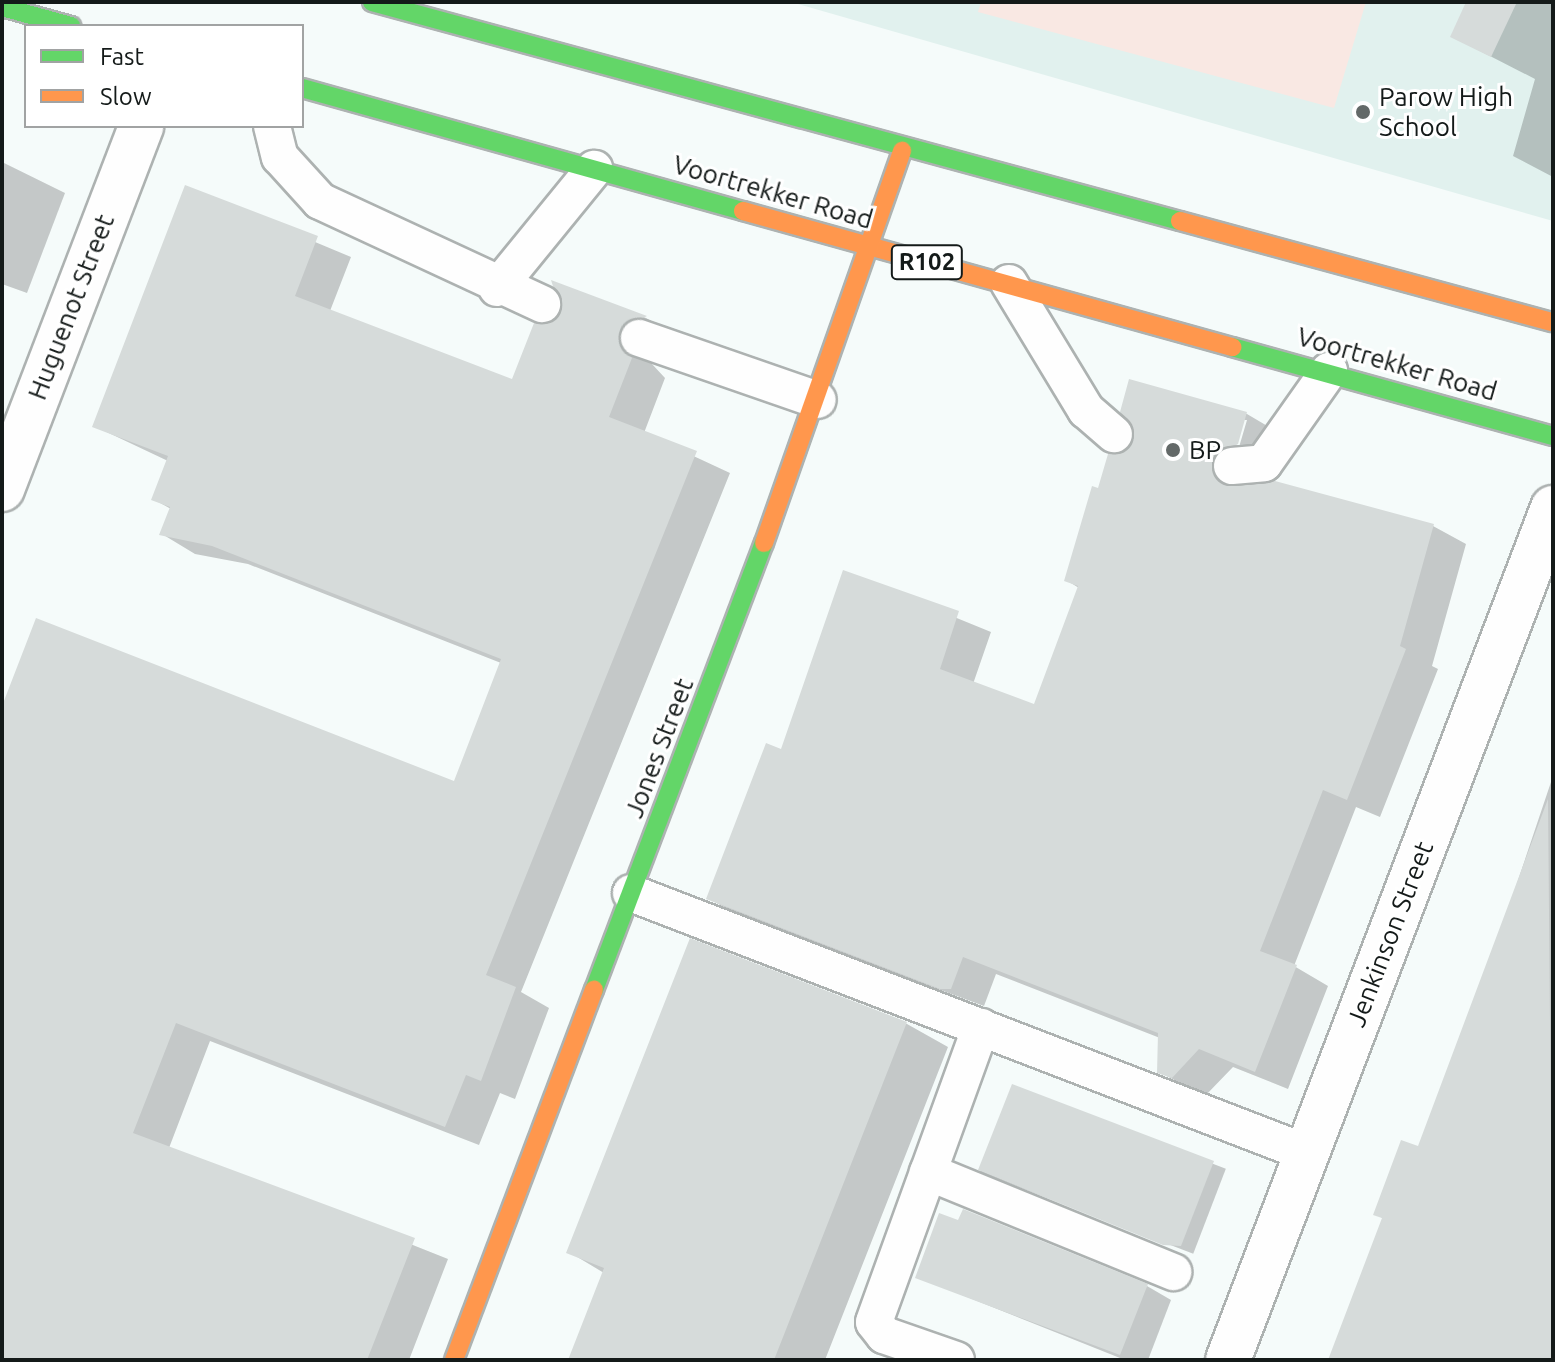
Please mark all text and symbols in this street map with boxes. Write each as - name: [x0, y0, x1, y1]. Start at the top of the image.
- legend: [24, 24, 304, 128]
- text: Fast: [100, 43, 144, 70]
- place label: Parow High School: [1379, 81, 1513, 142]
- text: Slow: [100, 83, 152, 110]
- marker: Parow High School: [1354, 103, 1372, 121]
- street label: Voortrekker Road: [670, 149, 876, 235]
- street label: Huguenot Street: [21, 210, 121, 404]
- road number: R102: [889, 242, 965, 282]
- street label: Voortrekker Road: [1294, 321, 1500, 407]
- place label: BP: [1189, 434, 1221, 466]
- marker: BP: [1164, 441, 1182, 459]
- street label: Jones Street: [618, 674, 700, 822]
- street label: Jenkinson Street: [1340, 837, 1440, 1031]

